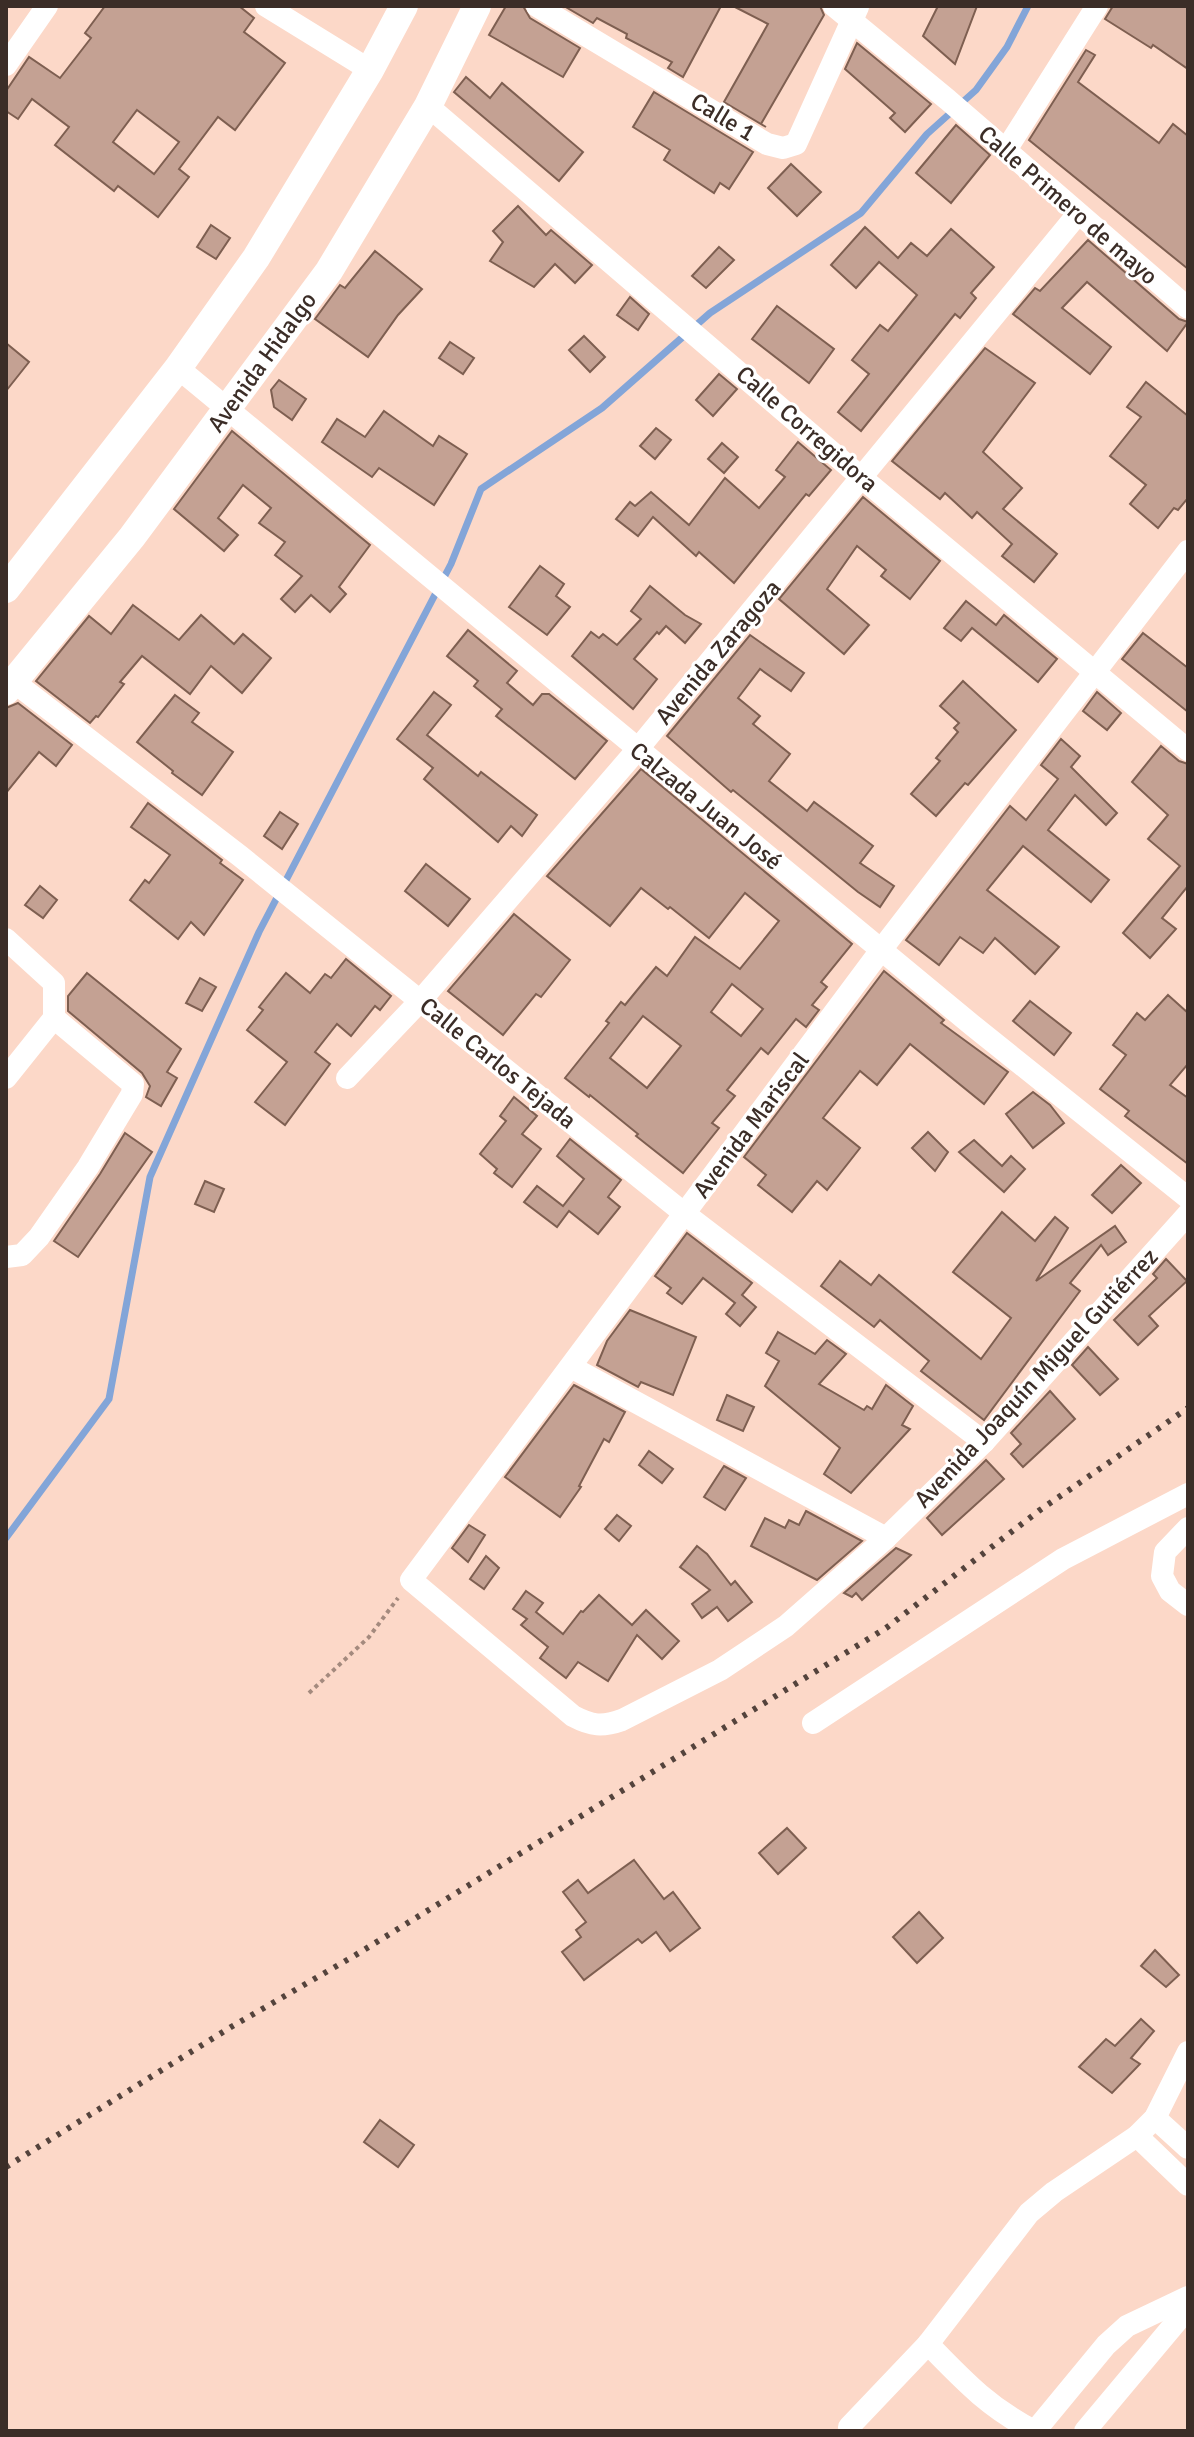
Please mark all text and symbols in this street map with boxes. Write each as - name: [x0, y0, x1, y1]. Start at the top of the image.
- street label: Calle 1: [685, 86, 761, 148]
- street label: Calle Primero de mayo: [972, 119, 1164, 291]
- street label: Avenida Hidalgo: [201, 286, 323, 438]
- street label: Calle Corregidora: [730, 359, 884, 499]
- street label: Avenida Zaragoza: [649, 573, 787, 731]
- street label: Calzada Juan José: [624, 735, 788, 877]
- street label: Calle Carlos Tejada: [413, 991, 583, 1135]
- street label: Avenida Mariscal: [686, 1046, 816, 1204]
- street label: Avenida Joaquín Miguel Gutiérrez: [908, 1242, 1164, 1514]

